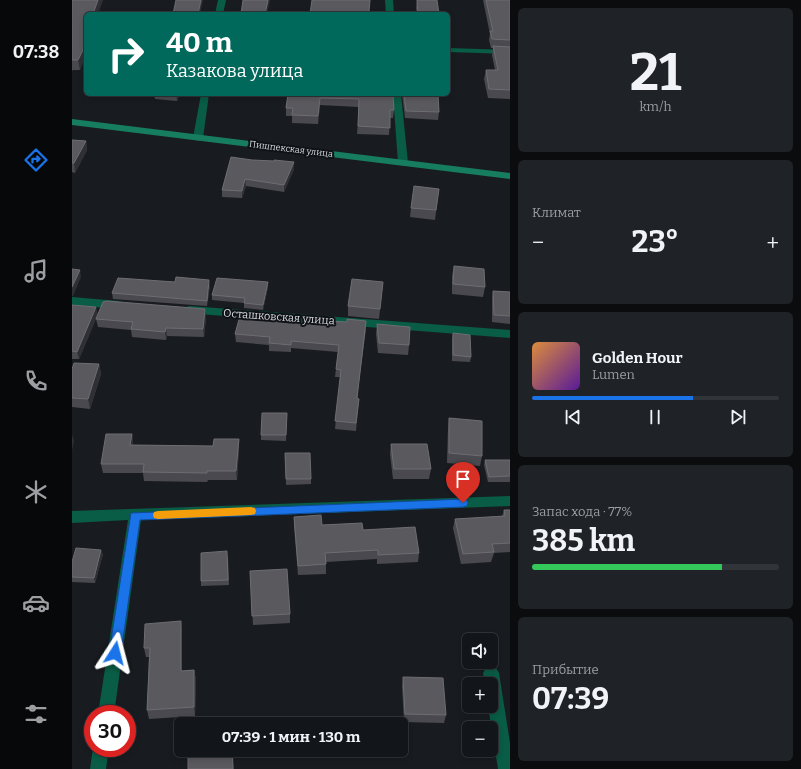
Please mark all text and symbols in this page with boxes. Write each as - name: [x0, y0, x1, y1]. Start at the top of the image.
- text: 40 m: [166, 26, 233, 59]
- icon: right: [100, 28, 152, 80]
- text: 07:38: [13, 41, 59, 63]
- text: 21: [630, 41, 681, 104]
- text: Казакова улица: [166, 60, 303, 82]
- text: km/h: [639, 99, 672, 114]
- street label: Пишпекская улица: [248, 139, 334, 159]
- icon: directions: [22, 146, 50, 174]
- text: Климат: [532, 205, 581, 220]
- text: 23°: [632, 224, 679, 260]
- text: −: [532, 229, 544, 256]
- text: +: [766, 229, 779, 256]
- icon: music: [22, 257, 50, 285]
- street label: Осташковская улица: [223, 307, 335, 327]
- text: Golden Hour: [592, 349, 683, 367]
- icon: phone: [22, 367, 50, 395]
- text: Lumen: [592, 367, 635, 382]
- icon: previous: [562, 406, 584, 428]
- icon: pause: [644, 406, 666, 428]
- icon: next: [727, 406, 749, 428]
- pin: [446, 462, 480, 503]
- icon: arrive: [452, 468, 474, 490]
- icon: climate: [22, 478, 50, 506]
- text: Запас хода · 77%: [532, 504, 632, 519]
- text: 385 km: [532, 523, 635, 559]
- icon: car: [22, 589, 50, 617]
- position arrow: [94, 632, 136, 674]
- map controls: [462, 633, 498, 757]
- button: sound: [462, 633, 498, 669]
- text: Прибытие: [532, 662, 599, 677]
- button: +: [462, 677, 498, 713]
- text: 07:39: [532, 681, 609, 717]
- icon: filters: [22, 700, 50, 728]
- speed limit sign: 30: [84, 705, 136, 757]
- button: −: [462, 721, 498, 757]
- text: 07:39 · 1 мин · 130 m: [222, 728, 360, 746]

